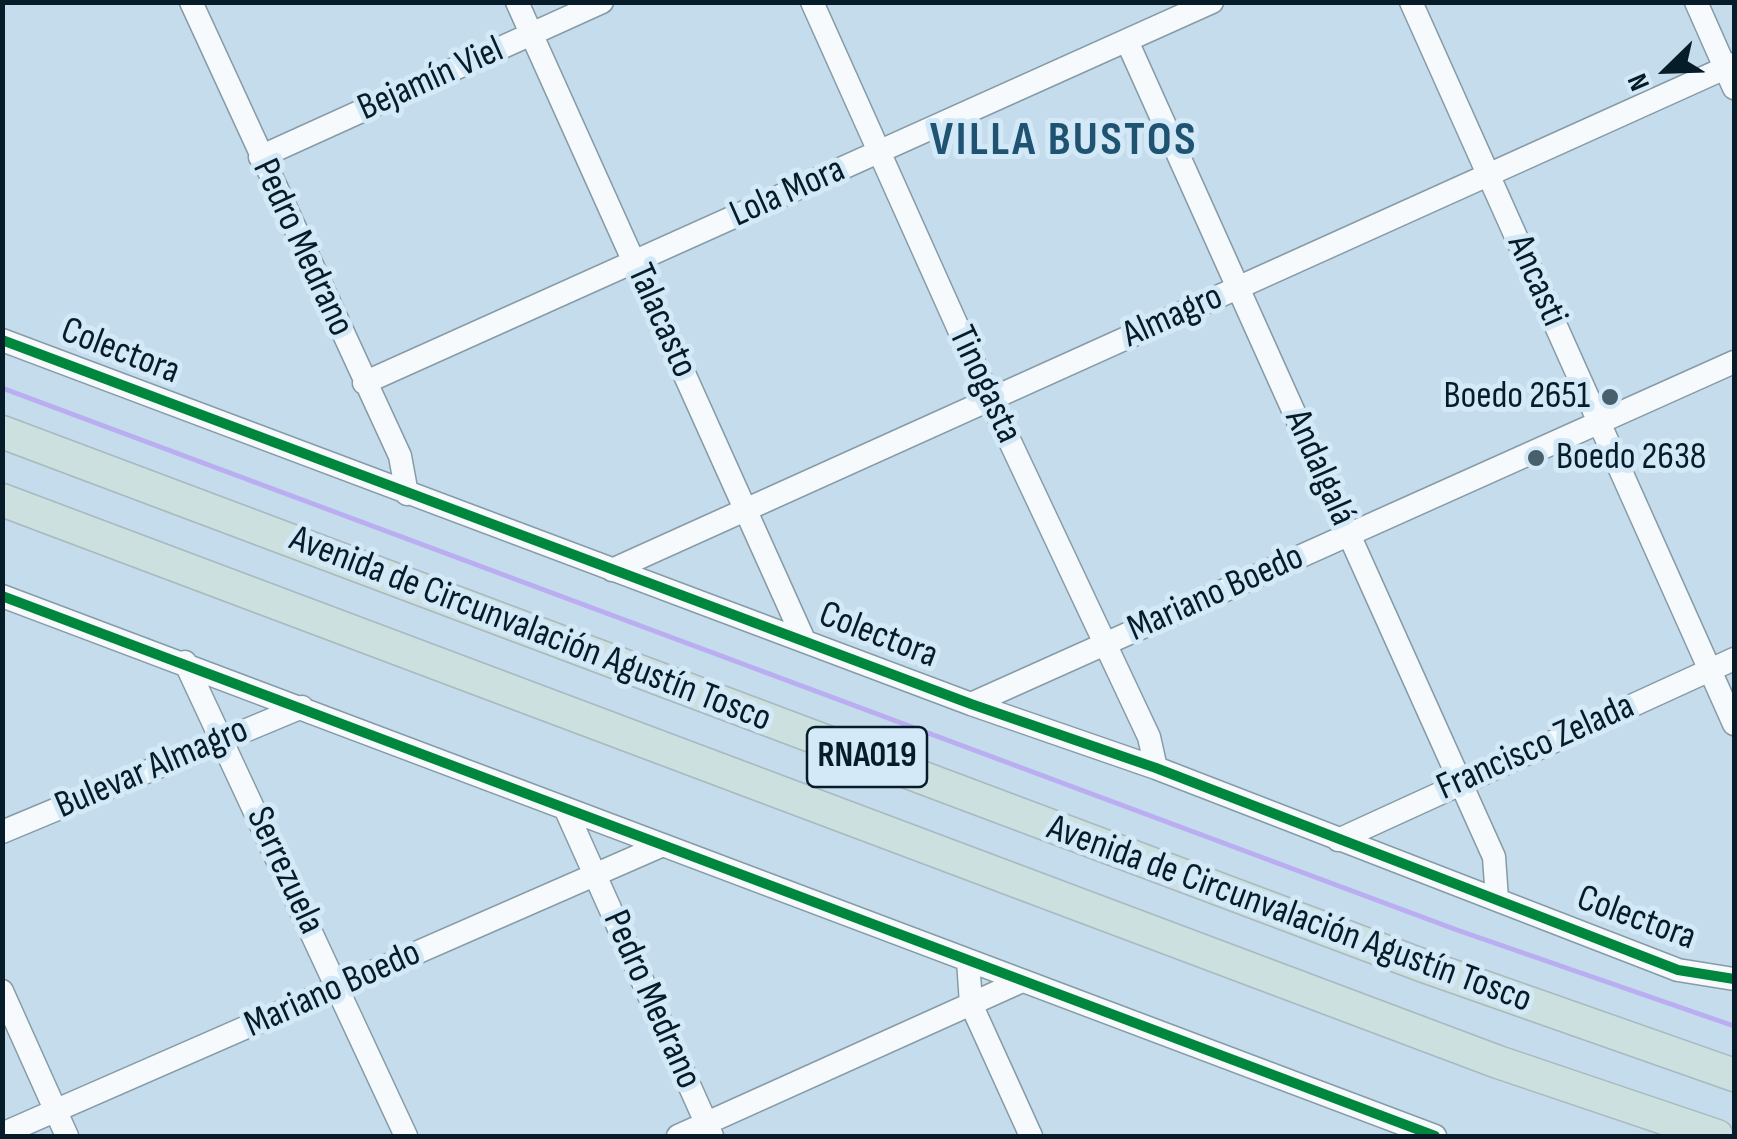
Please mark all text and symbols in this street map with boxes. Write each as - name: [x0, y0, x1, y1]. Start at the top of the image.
- north arrow: [1617, 20, 1717, 120]
- street label: Bejamín Viel: [351, 28, 511, 132]
- text: N: [1621, 69, 1657, 95]
- district label: VILLA BUSTOS: [930, 113, 1198, 171]
- street label: Lola Mora: [724, 148, 852, 238]
- street label: Pedro Medrano: [241, 152, 363, 344]
- street label: Ancasti: [1496, 228, 1576, 334]
- street label: Talacasto: [616, 257, 706, 385]
- street label: Almagro: [1116, 275, 1230, 359]
- street label: Colectora: [54, 309, 186, 395]
- street label: Tinogasta: [937, 319, 1031, 451]
- place label: Boedo 2651: [1444, 374, 1590, 420]
- marker: Boedo 2651: [1599, 386, 1621, 408]
- street label: Andalgalá: [1273, 403, 1365, 533]
- place label: Boedo 2638: [1556, 435, 1706, 481]
- marker: Boedo 2638: [1525, 447, 1547, 469]
- street label: Avenida de Circunvalación Agustín Tosco: [283, 517, 777, 743]
- street label: Mariano Boedo: [1121, 535, 1311, 653]
- street label: Colectora: [812, 593, 944, 679]
- street label: Francisco Zelada: [1430, 684, 1642, 812]
- street label: Bulevar Almagro: [49, 708, 255, 830]
- road number: RNA019: [807, 727, 927, 787]
- street label: Serrezuela: [235, 800, 333, 942]
- street label: Avenida de Circunvalación Agustín Tosco: [1041, 806, 1537, 1024]
- street label: Colectora: [1570, 877, 1702, 961]
- street label: Pedro Medrano: [592, 904, 710, 1096]
- street label: Mariano Boedo: [238, 931, 428, 1049]

